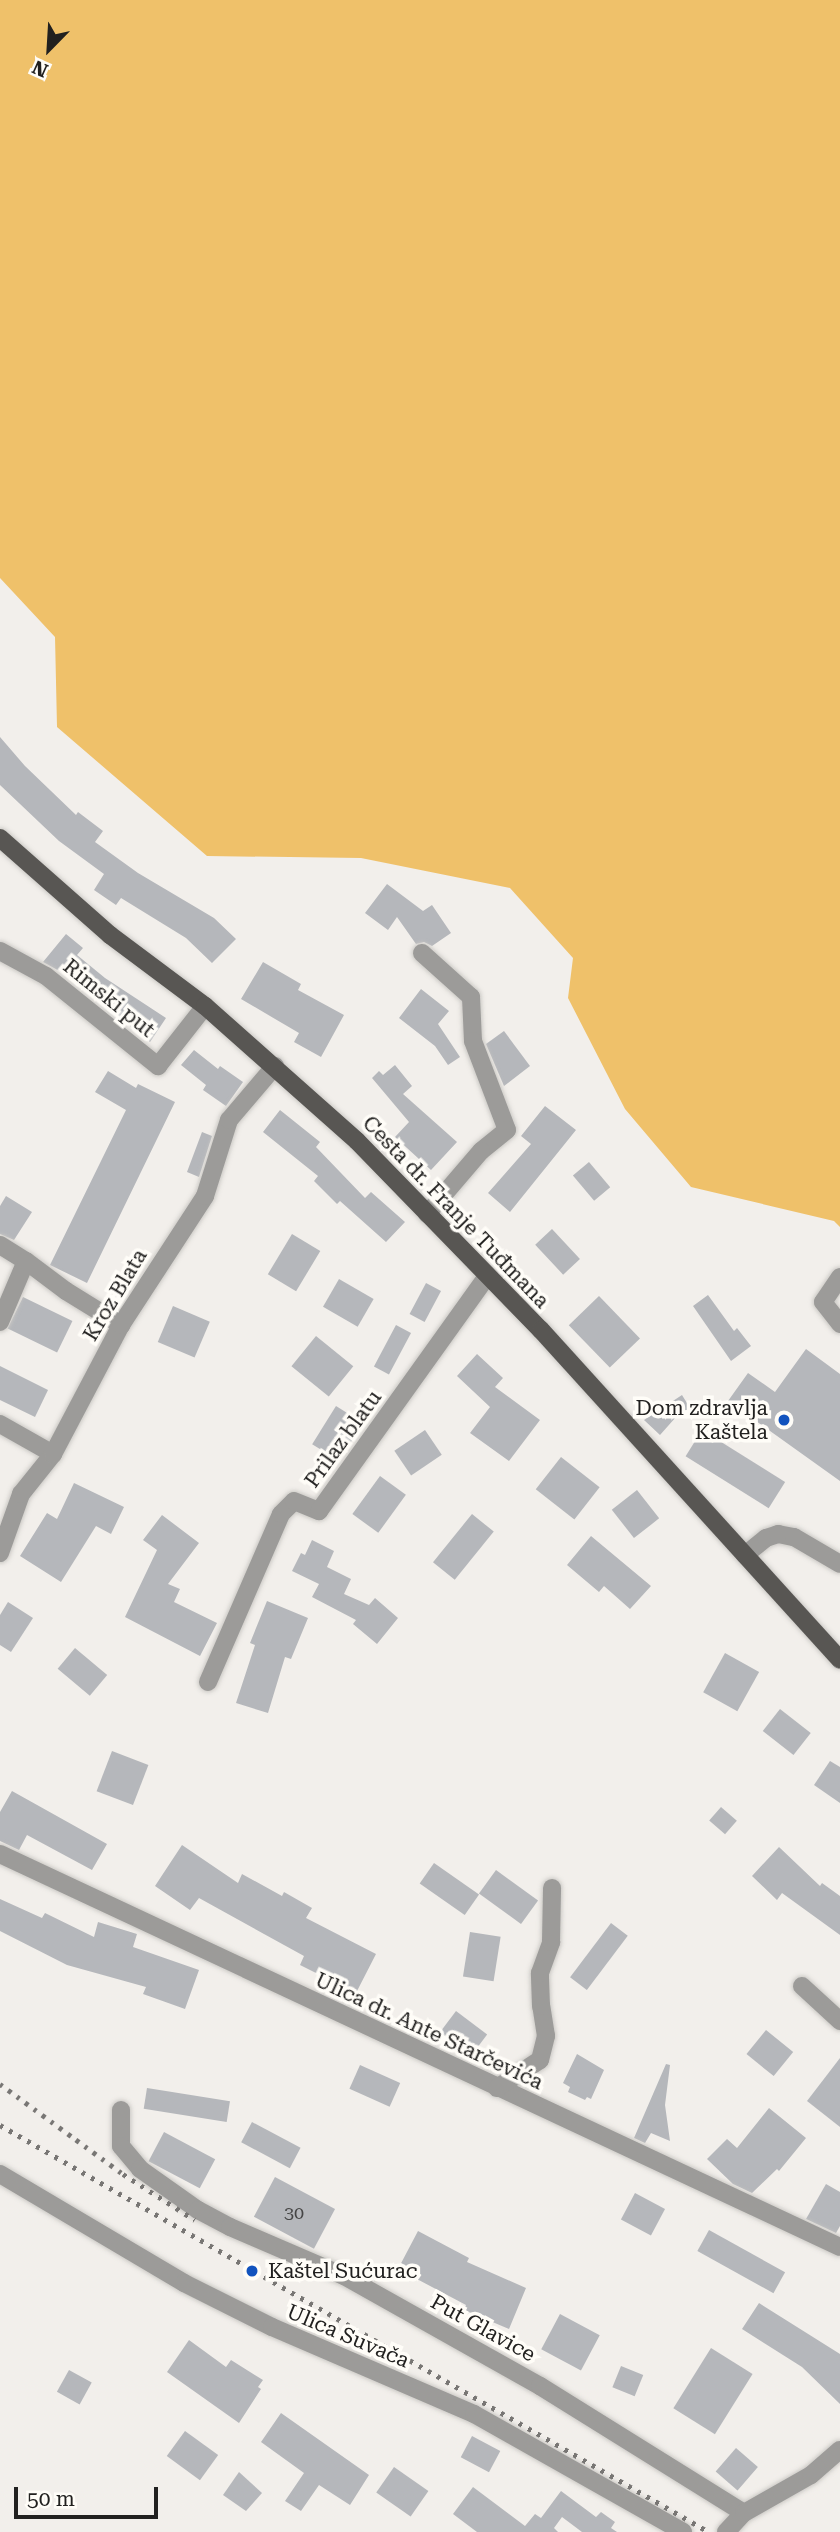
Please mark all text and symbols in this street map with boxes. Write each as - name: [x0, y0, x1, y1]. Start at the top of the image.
- north arrow: [14, 14, 84, 84]
- text: N: [29, 55, 52, 82]
- street label: Rimski put: [58, 953, 160, 1043]
- street label: Cesta dr. Franje Tuđmana: [357, 1111, 555, 1313]
- street label: Kroz Blata: [78, 1245, 152, 1345]
- street label: Prilaz blatu: [299, 1385, 387, 1493]
- place label: Dom zdravlja Kaštela: [636, 1395, 768, 1445]
- marker: Dom zdravlja Kaštela: [774, 1410, 794, 1430]
- street label: Ulica dr. Ante Starčevića: [311, 1967, 547, 2095]
- house number: 30: [284, 2202, 304, 2224]
- place label: Kaštel Sućurac: [268, 2258, 417, 2284]
- marker: Kaštel Sućurac: [242, 2261, 262, 2281]
- street label: Put Glavice: [426, 2289, 540, 2367]
- street label: Ulica Suvača: [283, 2299, 413, 2373]
- scale bar: [18, 2472, 161, 2516]
- text: 50 m: [27, 2487, 75, 2511]

